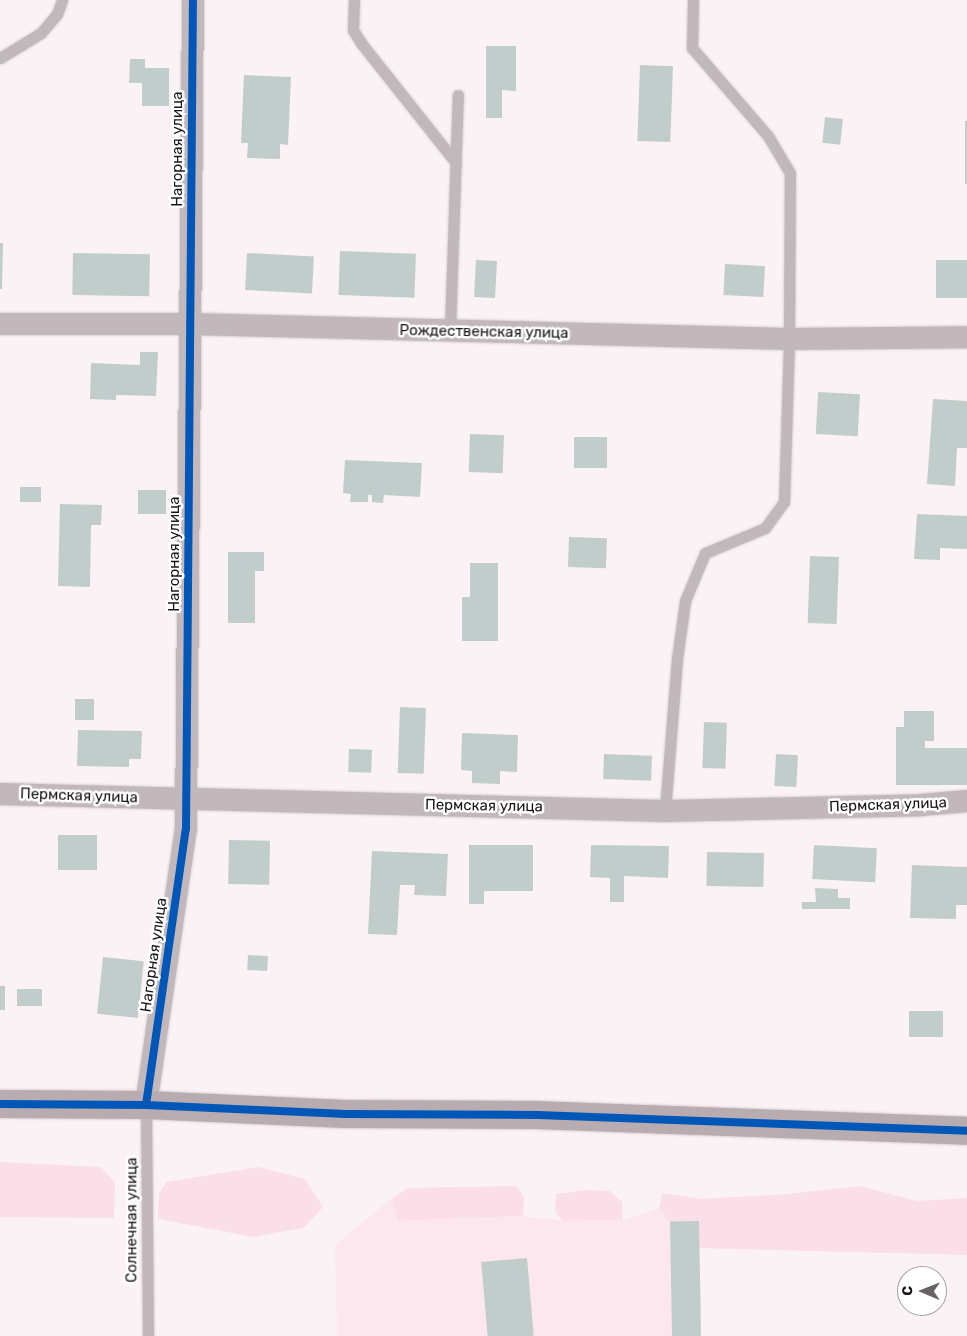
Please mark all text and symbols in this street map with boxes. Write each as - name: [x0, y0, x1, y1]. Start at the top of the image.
- street label: Нагорная улица: [169, 91, 187, 207]
- street label: Рождественская улица: [399, 322, 569, 342]
- street label: Нагорная улица: [166, 496, 184, 612]
- street label: Пермская улица: [20, 785, 138, 807]
- street label: Пермская улица: [829, 794, 947, 816]
- street label: Пермская улица: [425, 796, 543, 816]
- street label: Нагорная улица: [137, 897, 171, 1013]
- street label: Солнечная улица: [123, 1157, 141, 1283]
- north arrow: [897, 1266, 947, 1316]
- text: С: [899, 1286, 916, 1296]

